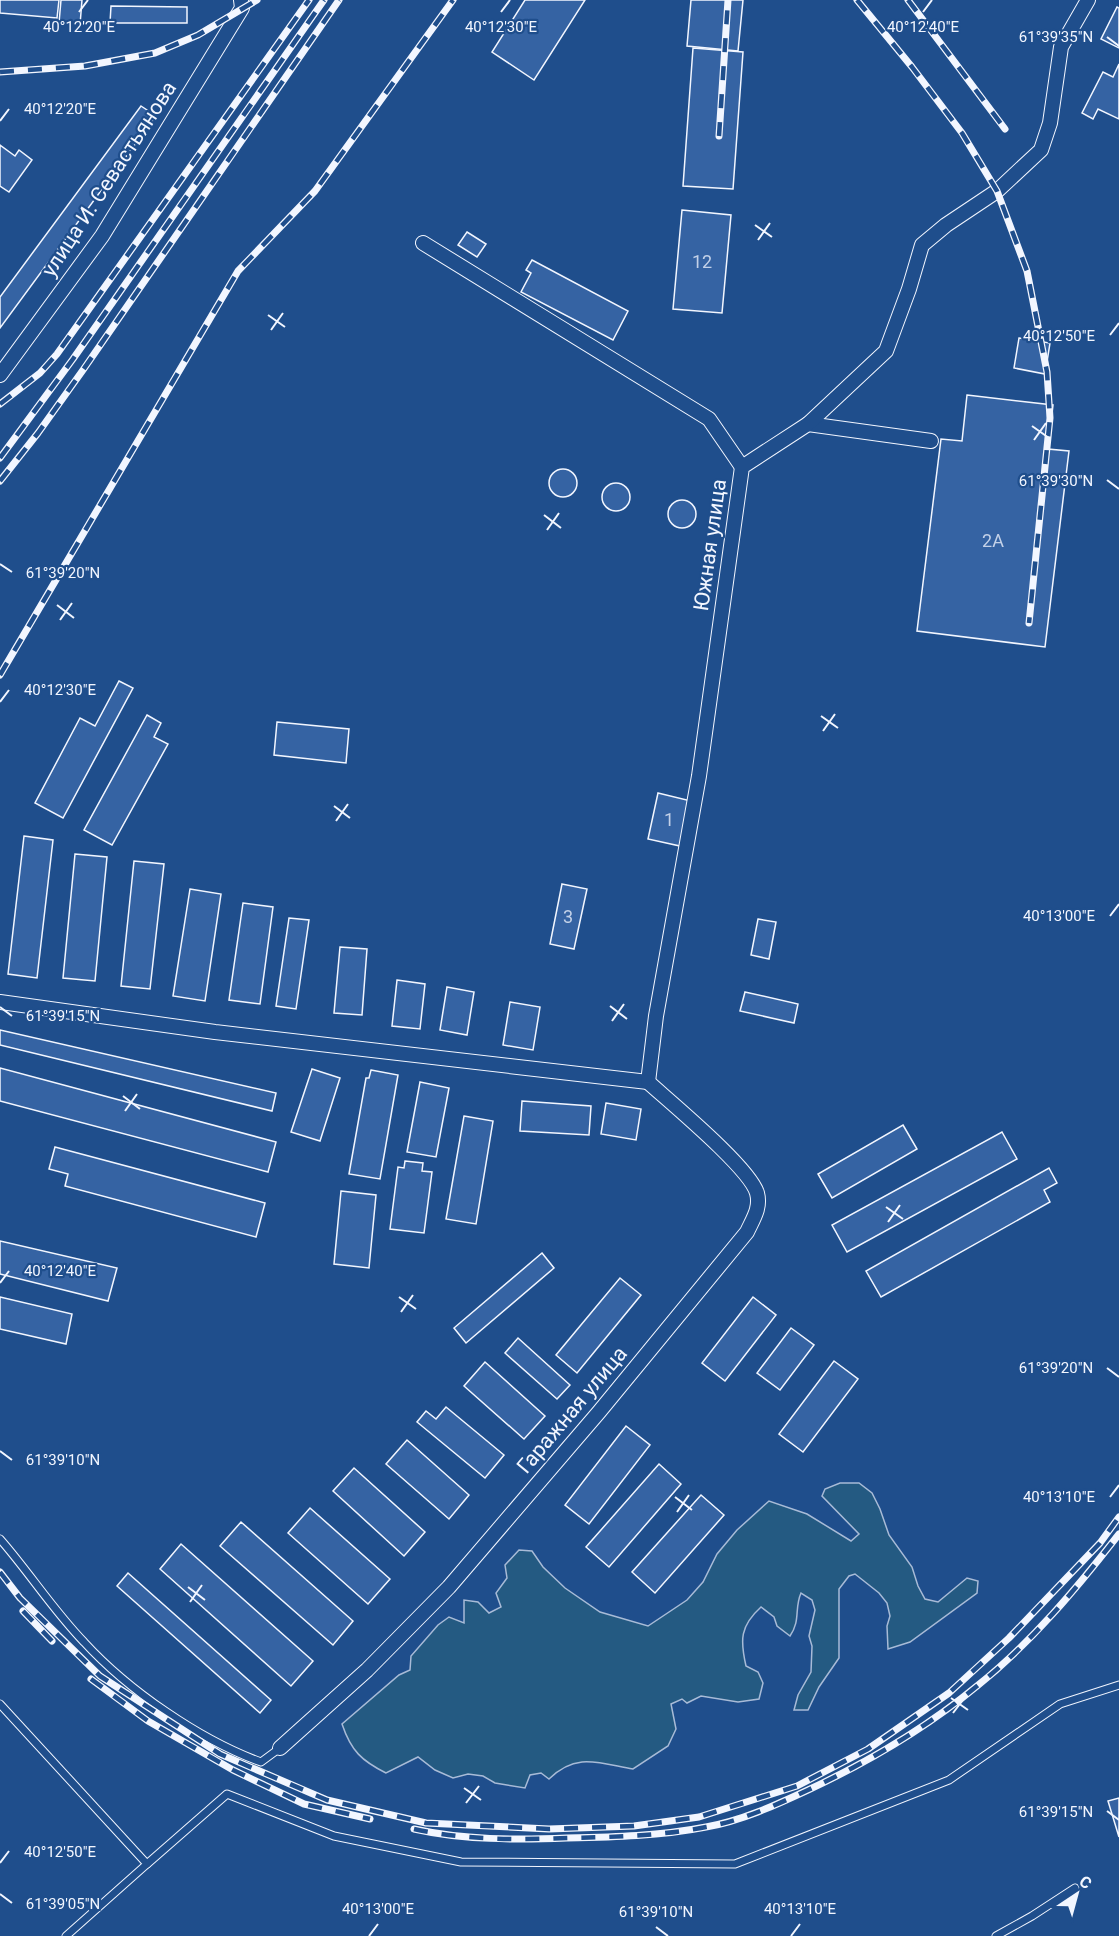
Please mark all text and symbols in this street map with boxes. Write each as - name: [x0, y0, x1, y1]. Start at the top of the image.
- text: 40°12'20"E: [43, 18, 116, 36]
- text: 40°12'30"E: [465, 18, 538, 36]
- text: 40°12'40"E: [887, 18, 960, 36]
- text: 61°39'35"N: [1019, 28, 1093, 46]
- street label: улица И. Севастьянова: [37, 77, 181, 281]
- text: 40°12'20"E: [24, 100, 97, 118]
- house number: 12: [692, 251, 712, 272]
- text: 40°12'50"E: [1023, 327, 1096, 345]
- text: 61°39'30"N: [1019, 472, 1093, 490]
- street label: Южная улица: [689, 478, 731, 612]
- house number: 2А: [982, 530, 1004, 551]
- text: 61°39'20"N: [26, 564, 100, 582]
- text: 40°12'30"E: [24, 681, 97, 699]
- house number: 1: [664, 809, 674, 830]
- house number: 3: [563, 906, 573, 927]
- text: 40°13'00"E: [1023, 907, 1096, 925]
- text: 61°39'15"N: [26, 1007, 100, 1025]
- text: 40°12'40"E: [24, 1262, 97, 1280]
- street label: Гаражная улица: [512, 1342, 632, 1478]
- text: 61°39'20"N: [1019, 1359, 1093, 1377]
- text: 61°39'10"N: [26, 1451, 100, 1469]
- text: 40°13'10"E: [1023, 1488, 1096, 1506]
- text: 61°39'15"N: [1019, 1803, 1093, 1821]
- text: 40°12'50"E: [24, 1843, 97, 1861]
- north arrow: [1047, 1864, 1107, 1924]
- text: С: [1076, 1872, 1095, 1893]
- text: 61°39'05"N: [26, 1895, 100, 1913]
- text: 40°13'00"E: [342, 1900, 415, 1918]
- text: 40°13'10"E: [764, 1900, 837, 1918]
- text: 61°39'10"N: [619, 1903, 693, 1921]

